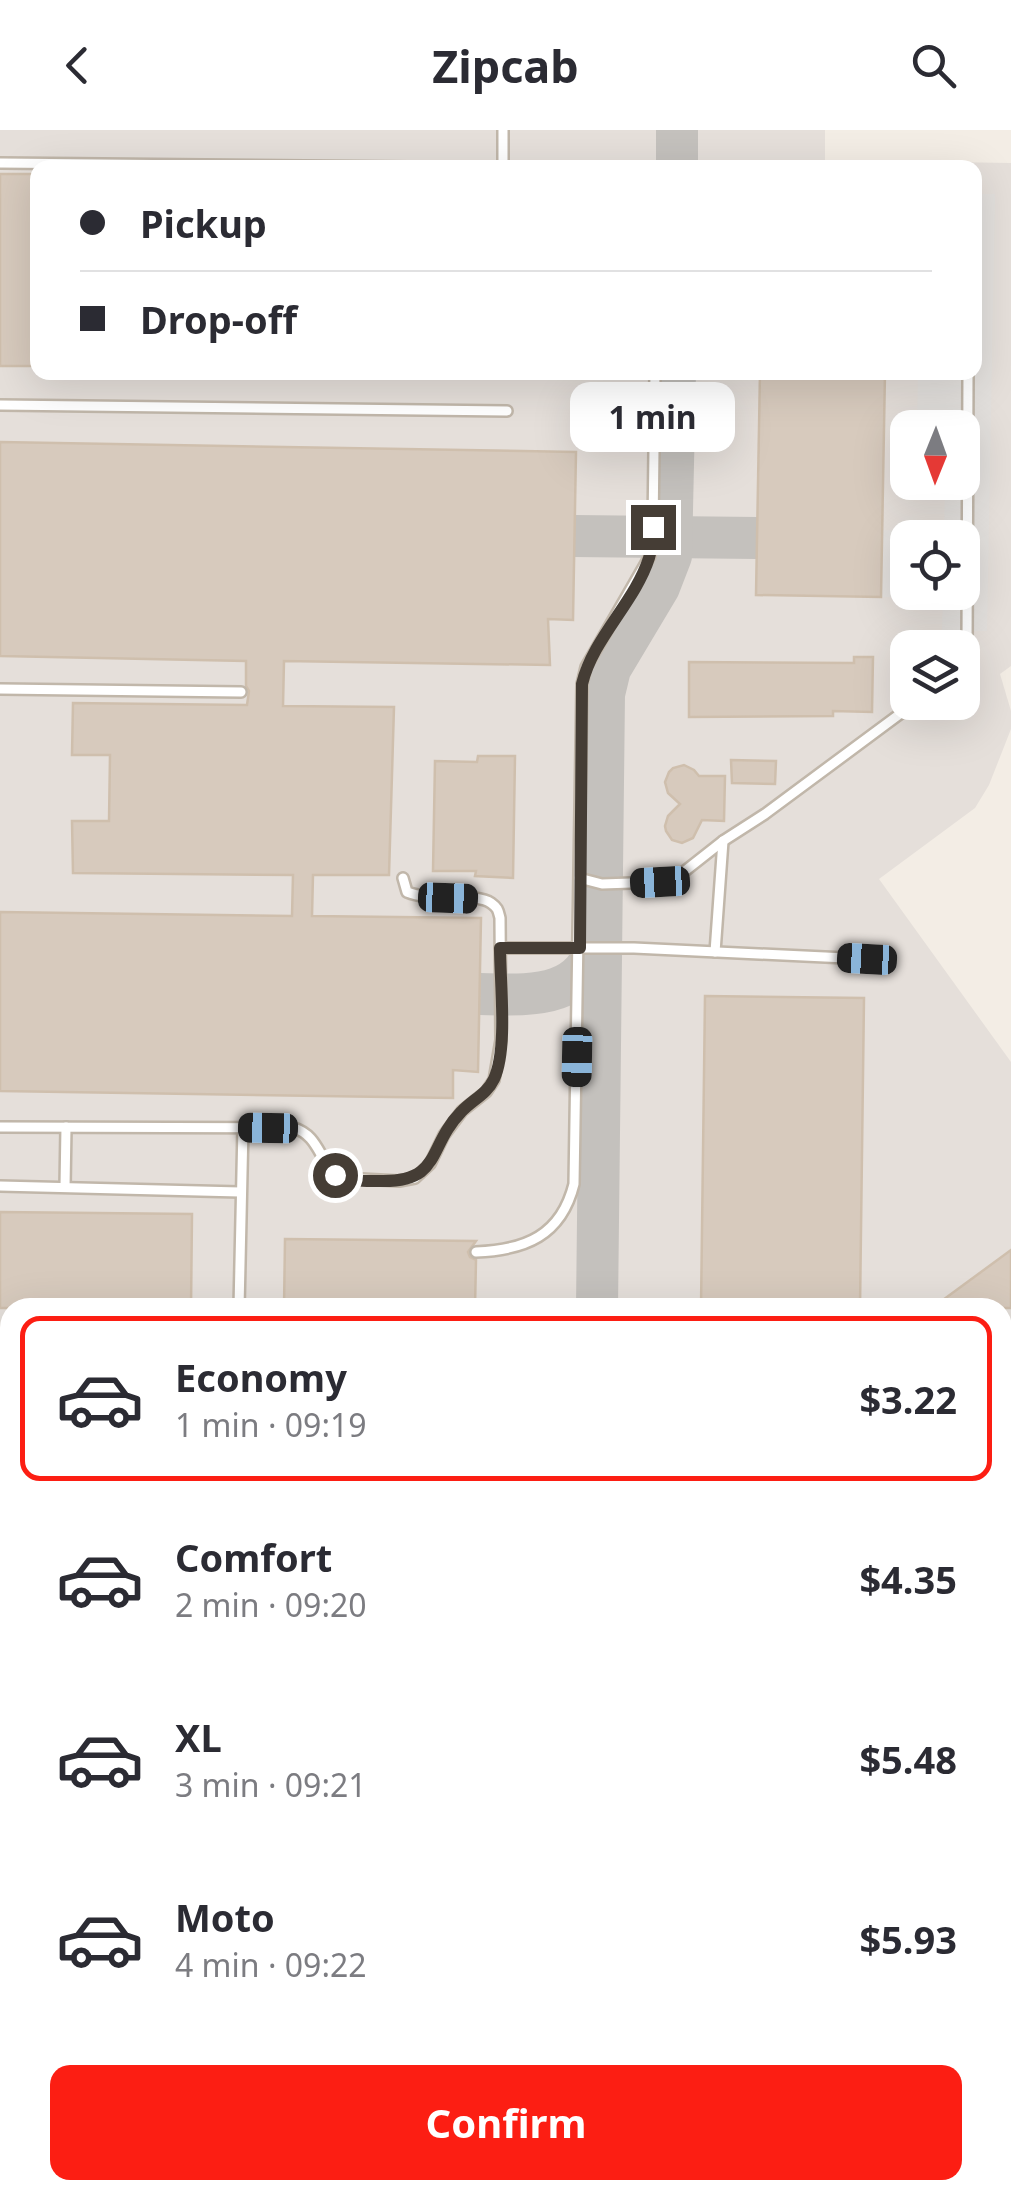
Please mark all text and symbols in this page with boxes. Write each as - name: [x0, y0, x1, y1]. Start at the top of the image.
- text: Zipcab: [432, 35, 579, 96]
- icon: back: [50, 38, 105, 93]
- icon: search: [906, 38, 961, 93]
- text: Pickup: [140, 197, 267, 249]
- text: Drop-off: [140, 293, 297, 345]
- callout: 1 min: [570, 382, 736, 452]
- text: 1 min: [608, 395, 697, 438]
- north arrow: [890, 410, 980, 500]
- map controls: [890, 410, 980, 720]
- route end: [631, 505, 676, 550]
- button: locate: [890, 520, 980, 610]
- button: layers: [890, 630, 980, 720]
- car: [629, 865, 691, 899]
- car: [417, 882, 479, 914]
- car: [836, 942, 898, 976]
- car: [561, 1027, 593, 1087]
- car: [238, 1112, 298, 1144]
- route start: [313, 1153, 358, 1198]
- text: Economy: [175, 1351, 347, 1403]
- icon: car: [55, 1354, 145, 1444]
- text: $3.22: [859, 1373, 957, 1425]
- text: 1 min · 09:19: [175, 1403, 367, 1446]
- text: Comfort: [175, 1531, 332, 1583]
- icon: car: [55, 1534, 145, 1624]
- text: $4.35: [859, 1553, 957, 1605]
- text: 2 min · 09:20: [175, 1583, 367, 1626]
- text: XL: [175, 1711, 222, 1763]
- icon: car: [55, 1714, 145, 1804]
- text: $5.48: [859, 1733, 957, 1785]
- text: 3 min · 09:21: [175, 1763, 367, 1806]
- text: Moto: [175, 1891, 275, 1943]
- icon: car: [55, 1894, 145, 1984]
- text: $5.93: [859, 1913, 957, 1965]
- text: 4 min · 09:22: [175, 1943, 367, 1986]
- button: Confirm: [50, 2065, 962, 2180]

